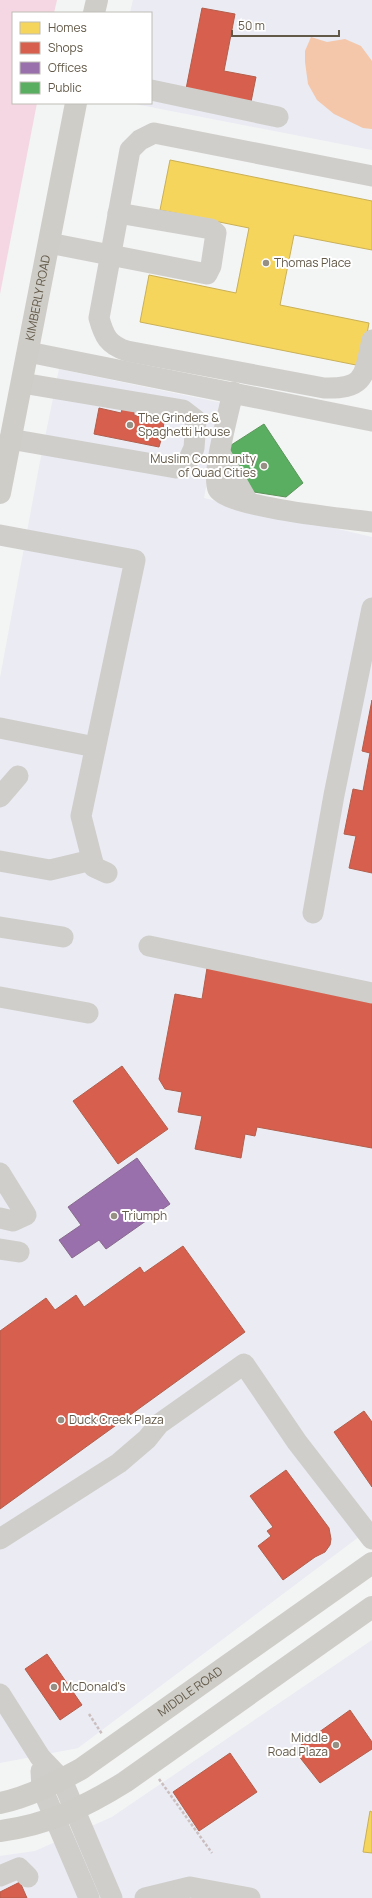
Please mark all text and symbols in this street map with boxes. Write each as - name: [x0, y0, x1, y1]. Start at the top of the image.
- legend: [12, 12, 152, 104]
- scale bar: [232, 12, 339, 38]
- text: 50 m: [238, 17, 265, 34]
- text: Homes: [48, 19, 87, 36]
- text: Shops: [48, 39, 83, 56]
- text: Offices: [48, 59, 87, 76]
- text: Public: [48, 79, 82, 96]
- street label: KIMBERLY ROAD: [21, 253, 54, 342]
- place label: Thomas Place: [274, 254, 351, 271]
- marker: Thomas Place: [261, 258, 271, 268]
- place label: The Grinders & Spaghetti House: [138, 409, 230, 440]
- marker: The Grinders & Spaghetti House: [125, 420, 135, 430]
- place label: Muslim Community of Quad Cities: [150, 450, 257, 481]
- marker: Muslim Community of Quad Cities: [259, 461, 269, 471]
- place label: Triumph: [122, 1207, 167, 1224]
- marker: Triumph: [109, 1211, 119, 1221]
- place label: Duck Creek Plaza: [69, 1411, 164, 1428]
- marker: Duck Creek Plaza: [56, 1415, 66, 1425]
- street label: MIDDLE ROAD: [154, 1662, 226, 1720]
- place label: McDonald's: [62, 1678, 126, 1695]
- marker: McDonald's: [49, 1682, 59, 1692]
- place label: Middle Road Plaza: [268, 1729, 328, 1760]
- marker: Middle Road Plaza: [331, 1740, 341, 1750]

